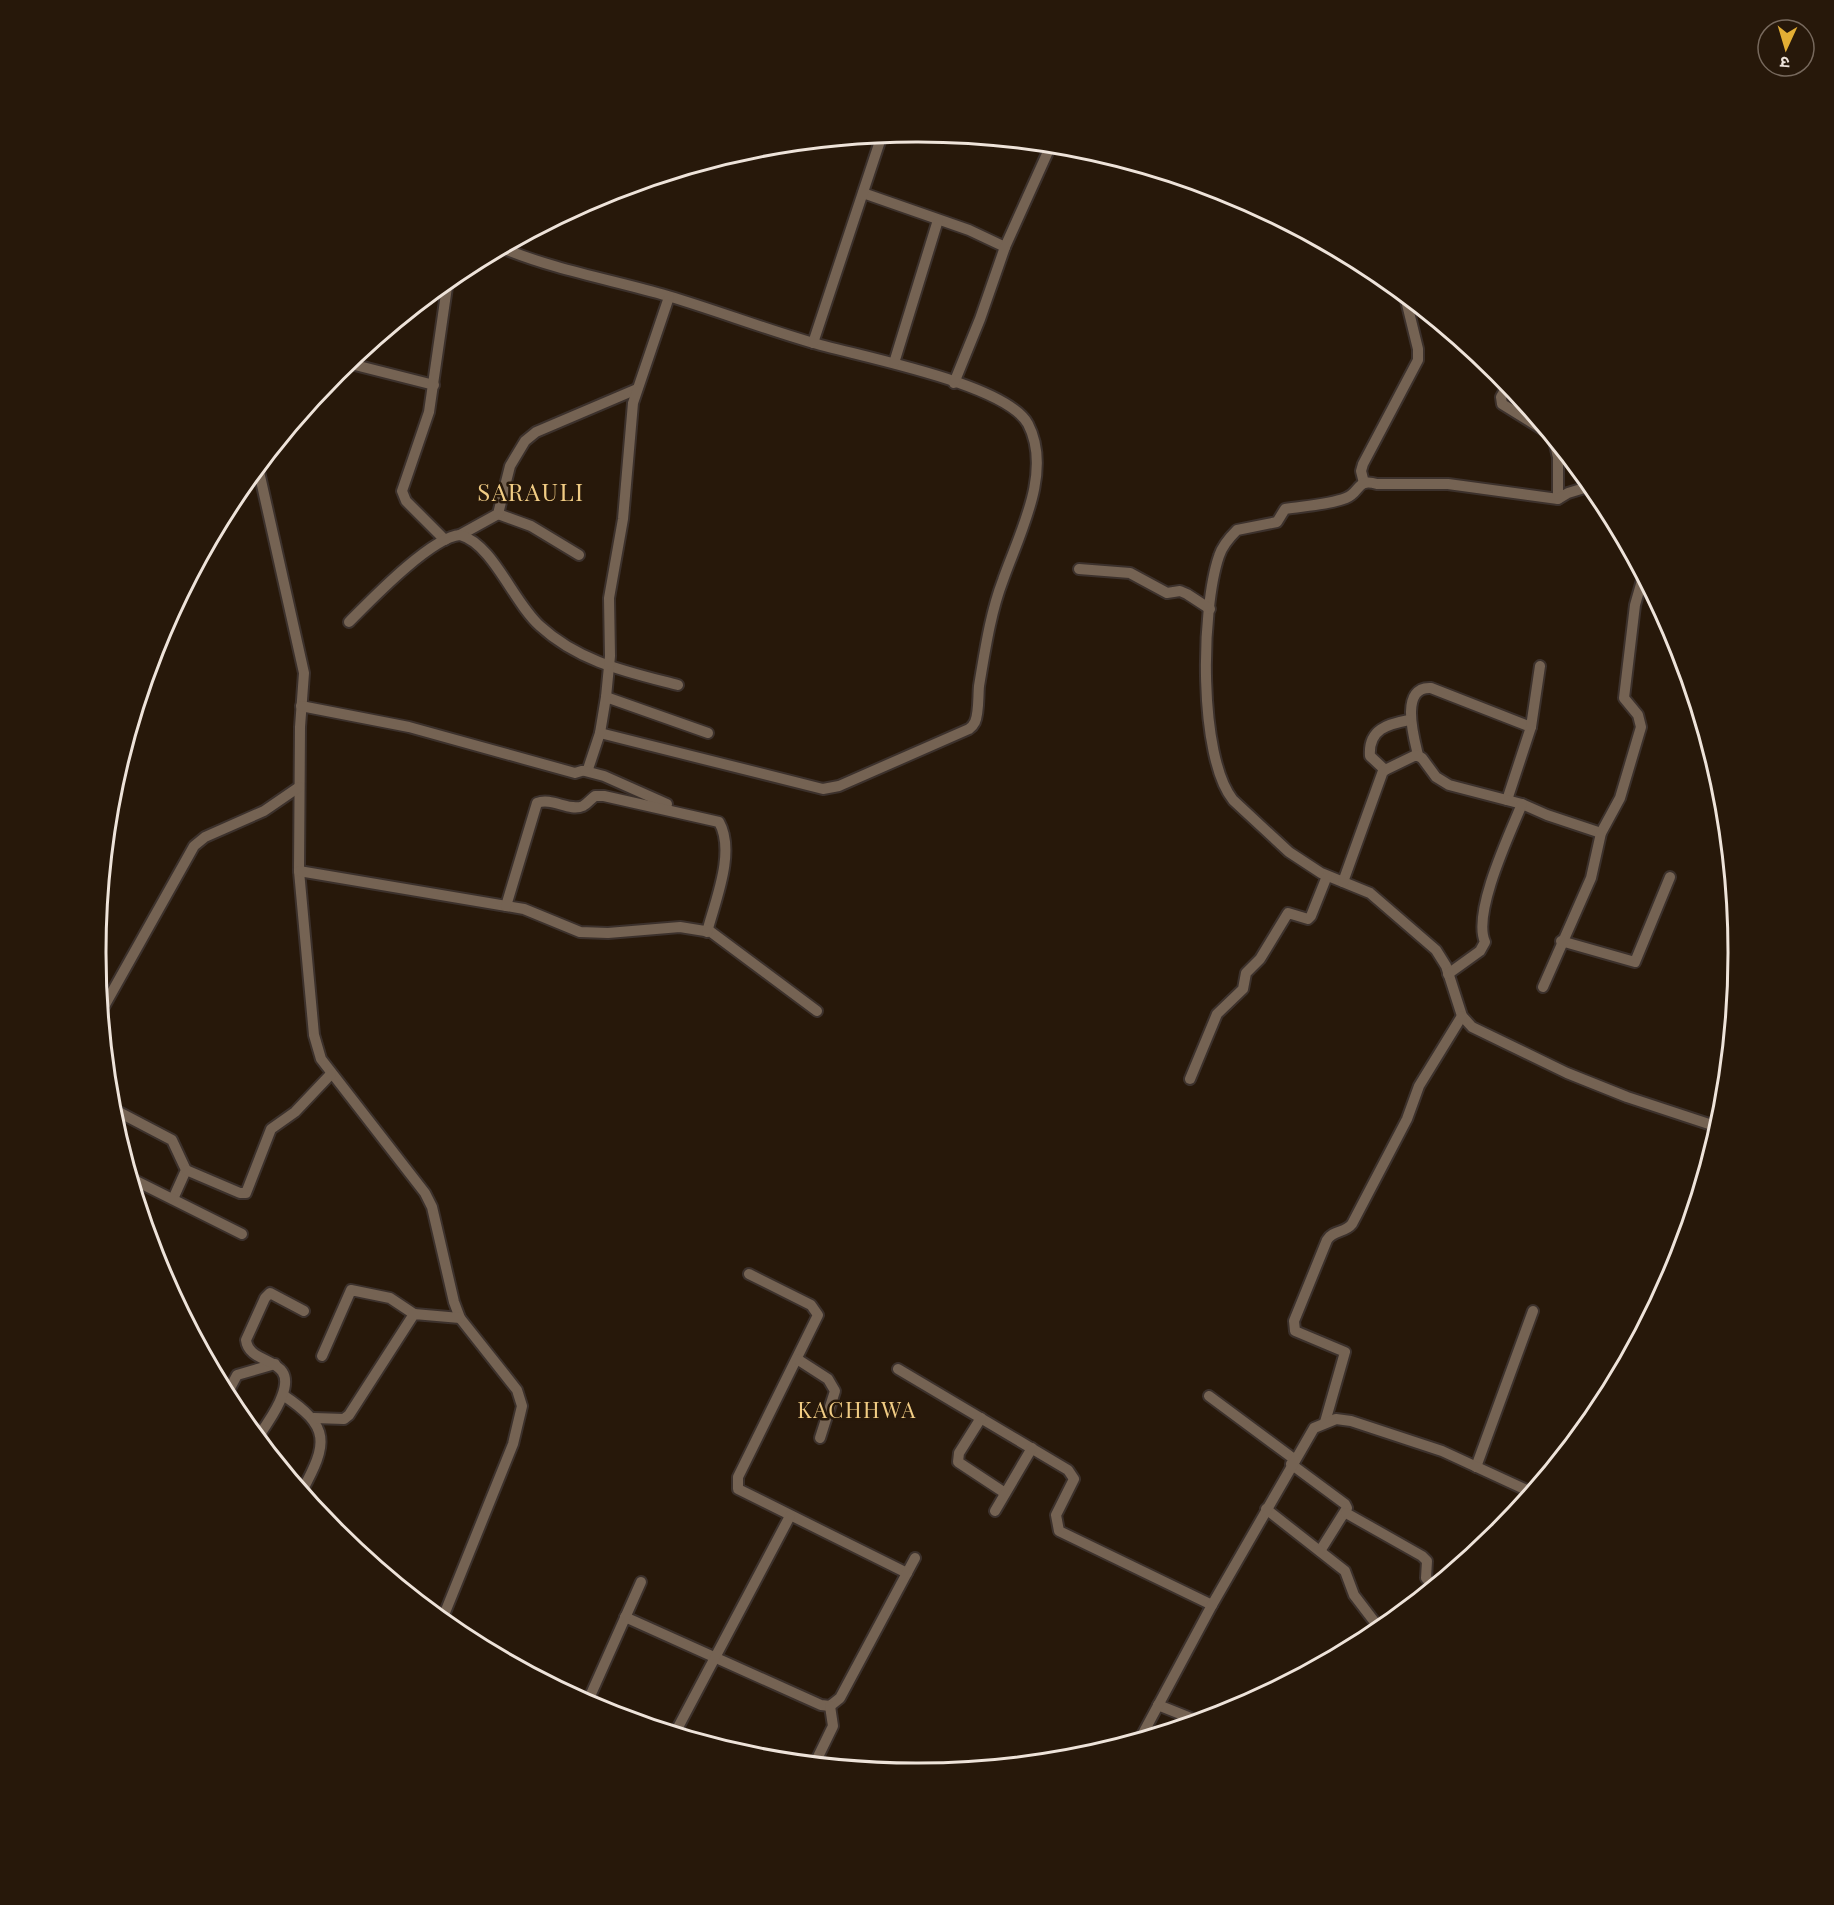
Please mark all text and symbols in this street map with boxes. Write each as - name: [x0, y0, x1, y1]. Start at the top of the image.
- north arrow: [1756, 18, 1816, 78]
- text: उ: [1779, 53, 1790, 74]
- district label: SARAULI: [477, 475, 585, 507]
- district label: KACHHWA: [797, 1394, 917, 1424]

